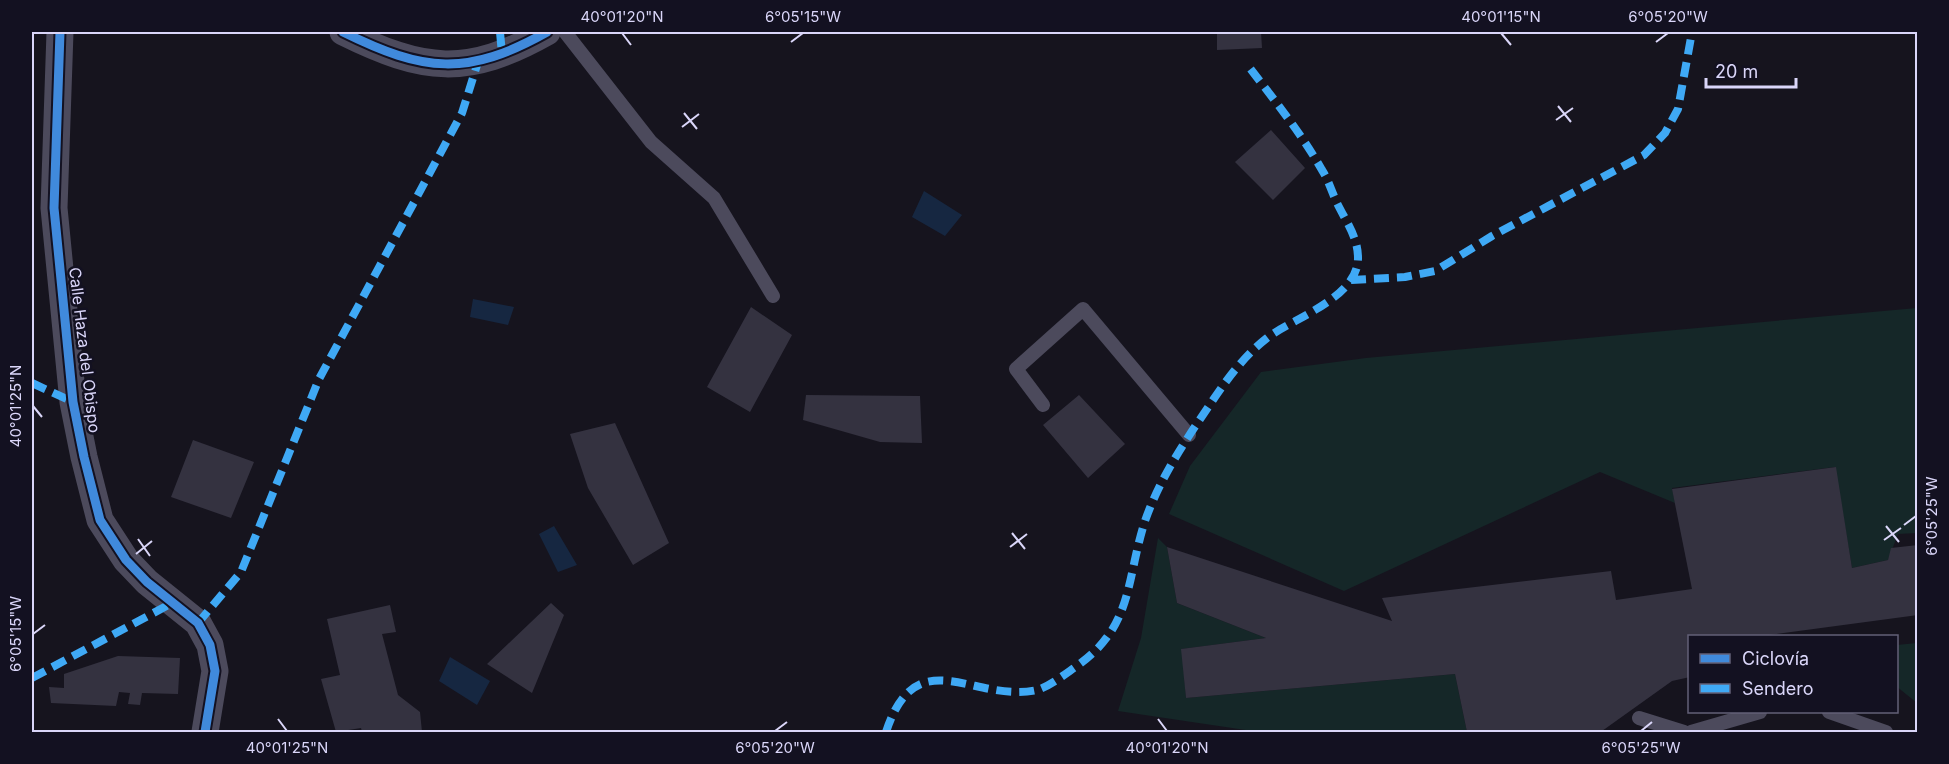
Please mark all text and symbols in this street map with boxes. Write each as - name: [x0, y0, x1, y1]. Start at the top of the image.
- text: 40°01'20"N: [581, 7, 663, 26]
- text: 6°05'15"W: [765, 7, 841, 26]
- text: 40°01'15"N: [1461, 7, 1541, 26]
- text: 6°05'20"W: [1628, 7, 1708, 26]
- scale bar: [1706, 51, 1796, 89]
- text: 20 m: [1715, 61, 1758, 82]
- street label: Calle Haza del Obispo: [65, 266, 105, 434]
- text: 40°01'25"N: [6, 365, 25, 447]
- text: 6°05'25"W: [1922, 476, 1941, 556]
- text: 6°05'15"W: [6, 596, 25, 672]
- legend: [1688, 635, 1898, 713]
- text: Ciclovía: [1742, 648, 1809, 669]
- text: Sendero: [1742, 678, 1813, 699]
- text: 40°01'25"N: [246, 738, 328, 757]
- text: 6°05'20"W: [735, 738, 815, 757]
- text: 40°01'20"N: [1126, 738, 1208, 757]
- text: 6°05'25"W: [1601, 738, 1681, 757]

